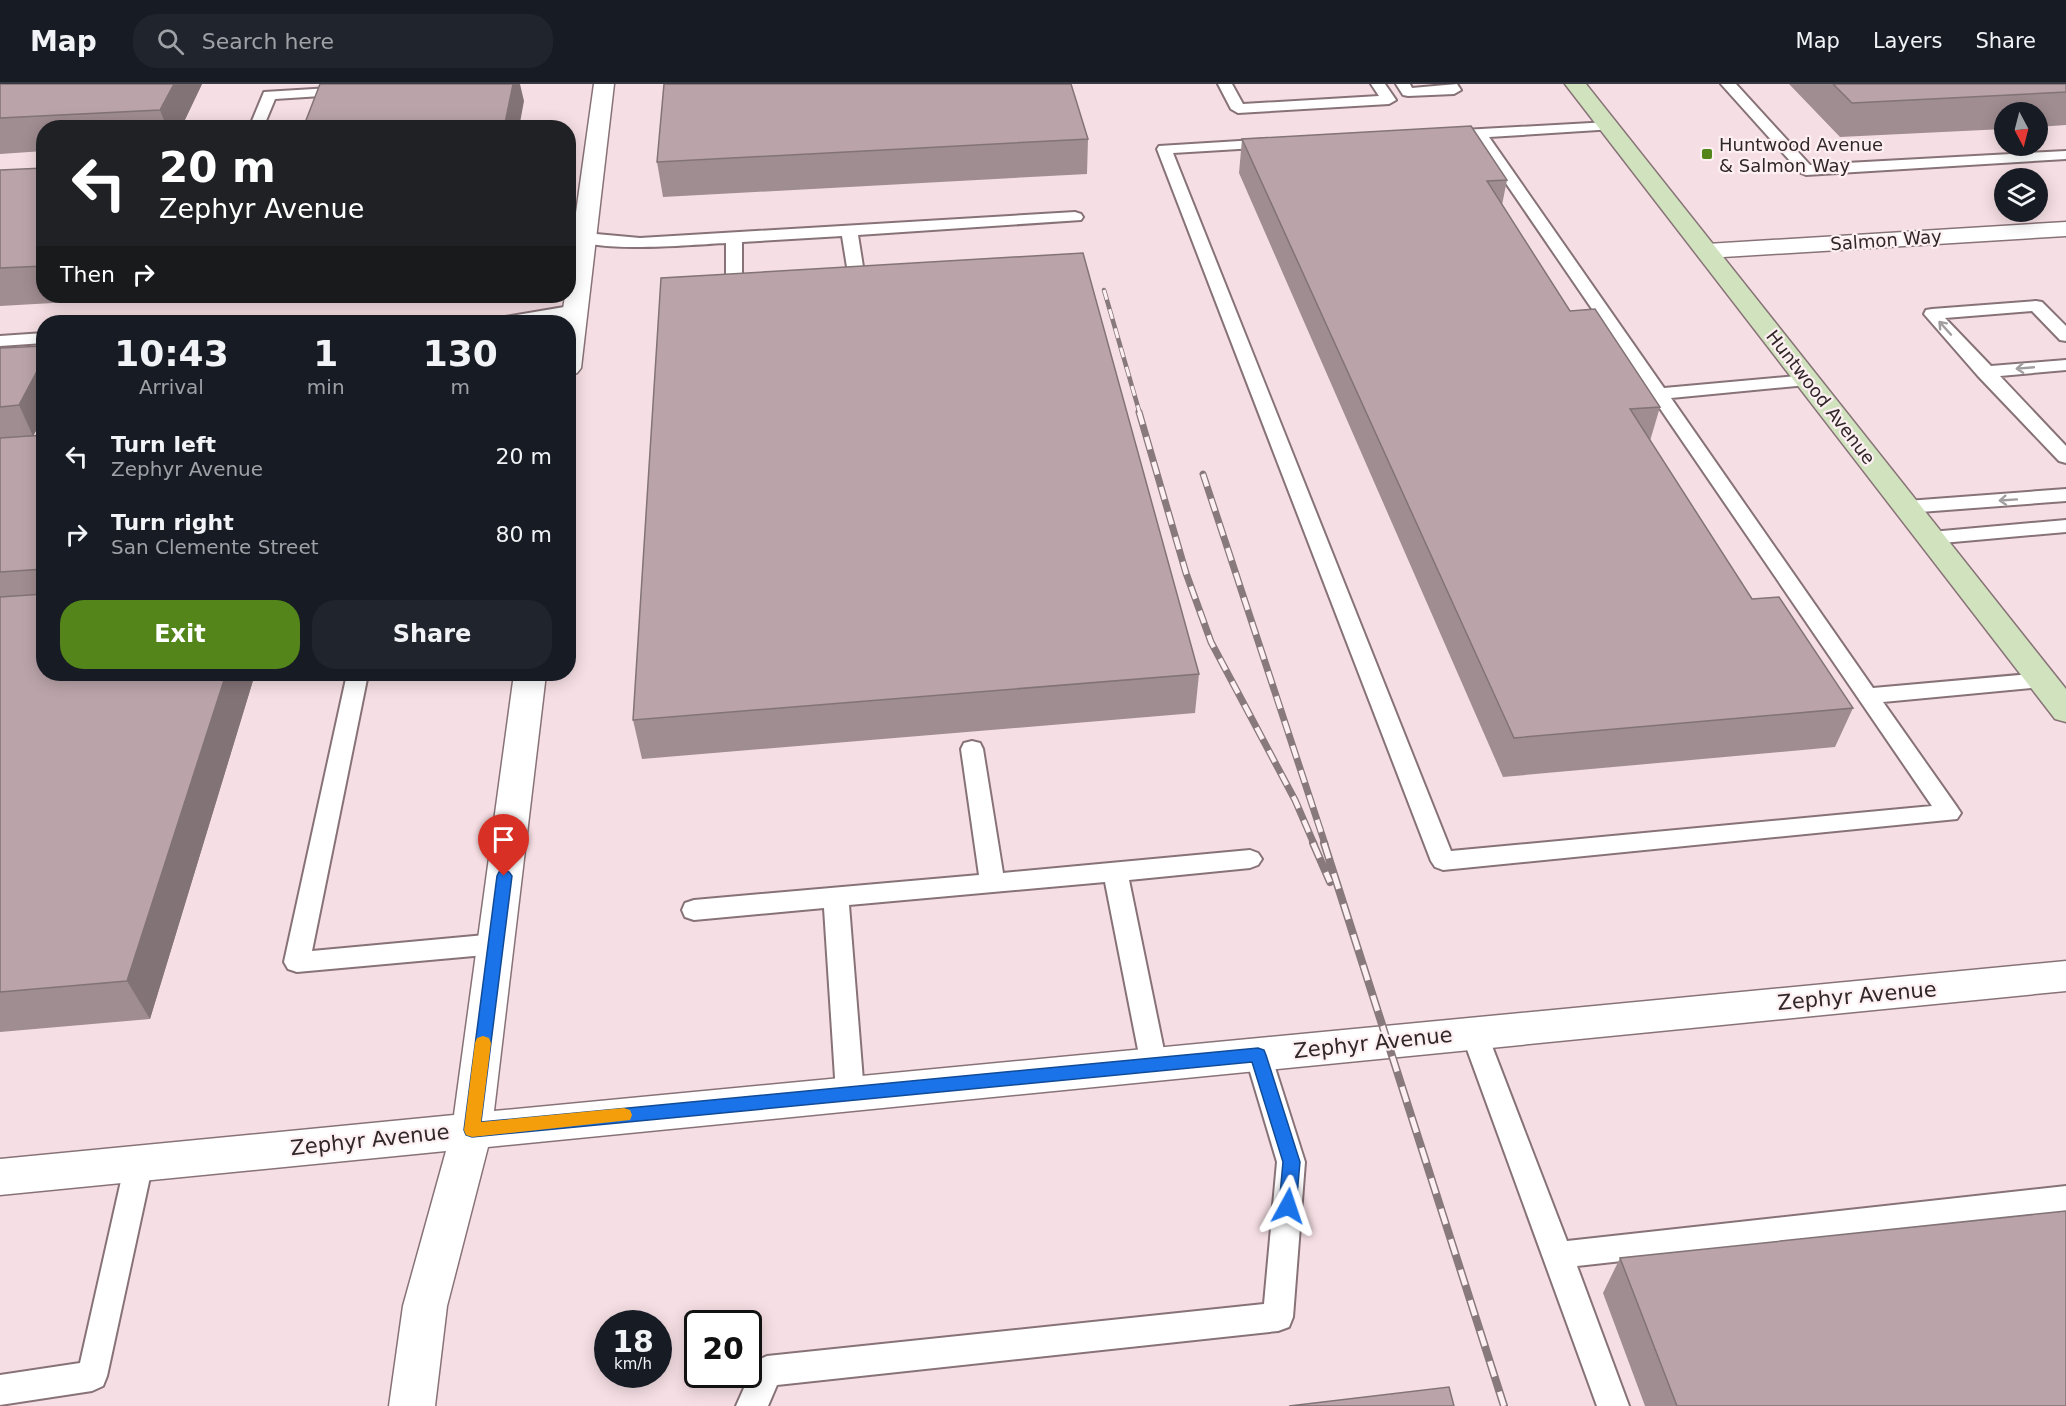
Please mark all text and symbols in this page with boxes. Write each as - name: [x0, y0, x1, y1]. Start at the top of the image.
- search box: [133, 14, 553, 68]
- text: Map: [30, 25, 97, 58]
- icon: search: [154, 25, 187, 58]
- text: Search here: [202, 29, 334, 54]
- text: Map: [1796, 29, 1840, 53]
- text: Layers: [1873, 29, 1942, 53]
- text: Share: [1975, 29, 2036, 53]
- north arrow: [1994, 102, 2048, 156]
- map controls: [1994, 102, 2048, 222]
- place label: Huntwood Avenue & Salmon Way: [1719, 134, 1883, 176]
- text: 20 m: [159, 143, 276, 192]
- icon: left: [60, 144, 138, 222]
- marker: Huntwood Avenue & Salmon Way: [1700, 147, 1714, 161]
- button: layers: [1994, 168, 2048, 222]
- text: Zephyr Avenue: [159, 193, 364, 224]
- street label: Salmon Way: [1830, 226, 1943, 254]
- icon: right: [127, 258, 160, 291]
- text: Then: [60, 262, 115, 287]
- one-way arrow: [1938, 321, 1952, 336]
- street label: Huntwood Avenue: [1762, 326, 1880, 468]
- text: 10:43: [114, 333, 229, 374]
- text: 1: [313, 333, 338, 374]
- text: 130: [423, 333, 498, 374]
- one-way arrow: [2015, 363, 2035, 374]
- text: Arrival: [139, 375, 204, 399]
- text: min: [307, 375, 345, 399]
- text: m: [451, 375, 470, 399]
- text: Turn left: [111, 432, 216, 457]
- icon: left: [60, 440, 93, 473]
- text: 20 m: [496, 444, 552, 469]
- text: Zephyr Avenue: [111, 457, 263, 481]
- one-way arrow: [1998, 494, 2018, 505]
- text: Turn right: [111, 510, 234, 535]
- icon: right: [60, 518, 93, 551]
- text: 80 m: [496, 522, 552, 547]
- text: San Clemente Street: [111, 535, 319, 559]
- button: Exit: [60, 600, 300, 669]
- button: Share: [312, 600, 552, 669]
- pin: [478, 814, 529, 876]
- icon: arrive: [487, 823, 520, 856]
- street label: Zephyr Avenue: [1776, 977, 1938, 1015]
- street label: Zephyr Avenue: [1292, 1023, 1454, 1063]
- street label: Zephyr Avenue: [289, 1120, 451, 1160]
- position arrow: [1256, 1174, 1320, 1238]
- speed limit sign: 20: [684, 1310, 762, 1388]
- text: 18: [612, 1324, 654, 1359]
- text: km/h: [614, 1355, 652, 1373]

